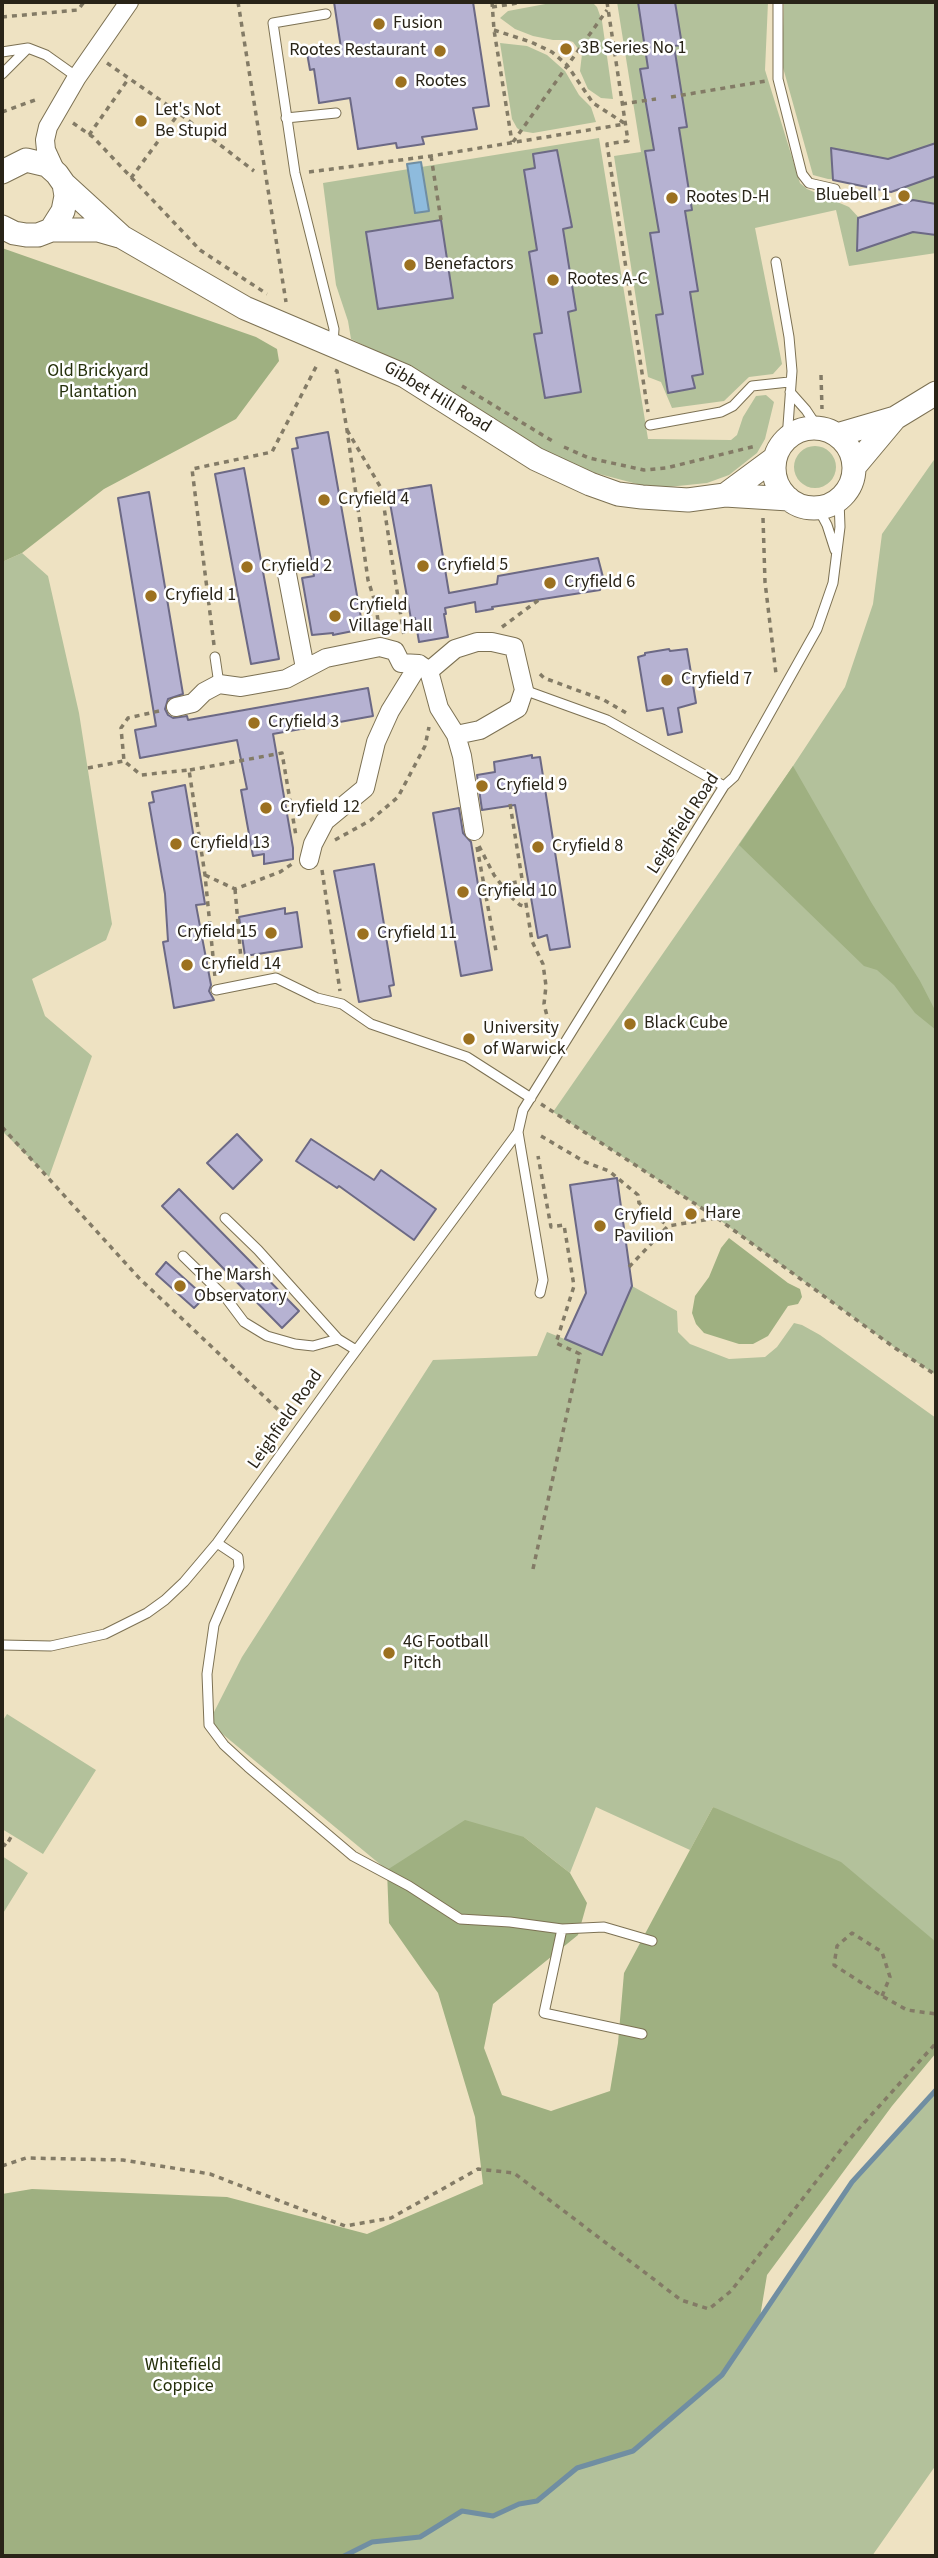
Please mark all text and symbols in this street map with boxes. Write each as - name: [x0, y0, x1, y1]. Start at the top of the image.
- place label: Fusion: [393, 13, 443, 35]
- marker: Fusion: [371, 16, 387, 32]
- place label: 3B Series No 1: [580, 38, 686, 60]
- place label: Rootes Restaurant: [289, 40, 426, 62]
- marker: 3B Series No 1: [558, 41, 574, 57]
- marker: Rootes Restaurant: [432, 43, 448, 59]
- place label: Rootes: [415, 71, 467, 93]
- marker: Rootes: [393, 74, 409, 90]
- place label: Let's Not Be Stupid: [155, 100, 228, 142]
- marker: Let's Not Be Stupid: [133, 113, 149, 129]
- place label: Bluebell 1: [815, 185, 890, 207]
- place label: Rootes D-H: [686, 187, 770, 209]
- marker: Bluebell 1: [896, 188, 912, 204]
- marker: Rootes D-H: [664, 190, 680, 206]
- place label: Benefactors: [424, 254, 514, 276]
- marker: Benefactors: [402, 257, 418, 273]
- place label: Rootes A-C: [567, 269, 648, 291]
- marker: Rootes A-C: [545, 272, 561, 288]
- street label: Gibbet Hill Road: [379, 357, 495, 439]
- park label: Old Brickyard Plantation: [47, 361, 149, 404]
- place label: Cryfield 4: [338, 489, 409, 511]
- marker: Cryfield 4: [316, 492, 332, 508]
- place label: Cryfield 5: [437, 555, 508, 577]
- place label: Cryfield 2: [261, 556, 332, 578]
- marker: Cryfield 5: [415, 558, 431, 574]
- marker: Cryfield 2: [239, 559, 255, 575]
- place label: Cryfield 6: [564, 572, 635, 594]
- marker: Cryfield 6: [542, 575, 558, 591]
- place label: Cryfield 1: [165, 585, 236, 607]
- marker: Cryfield 1: [143, 588, 159, 604]
- place label: Cryfield Village Hall: [349, 595, 432, 638]
- marker: Cryfield Village Hall: [327, 608, 343, 624]
- place label: Cryfield 7: [681, 669, 752, 691]
- marker: Cryfield 7: [659, 672, 675, 688]
- place label: Cryfield 3: [268, 712, 339, 734]
- marker: Cryfield 3: [246, 715, 262, 731]
- street label: Leighfield Road: [643, 769, 725, 879]
- place label: Cryfield 9: [496, 775, 567, 797]
- marker: Cryfield 9: [474, 778, 490, 794]
- place label: Cryfield 12: [280, 797, 360, 819]
- marker: Cryfield 12: [258, 800, 274, 816]
- place label: Cryfield 13: [190, 833, 270, 855]
- marker: Cryfield 13: [168, 836, 184, 852]
- place label: Cryfield 8: [552, 836, 623, 858]
- marker: Cryfield 8: [530, 839, 546, 855]
- place label: Cryfield 10: [477, 881, 557, 903]
- marker: Cryfield 10: [455, 884, 471, 900]
- place label: Cryfield 15: [177, 922, 257, 944]
- place label: Cryfield 11: [377, 923, 457, 945]
- marker: Cryfield 15: [263, 925, 279, 941]
- marker: Cryfield 11: [355, 926, 371, 942]
- place label: Cryfield 14: [201, 954, 281, 976]
- marker: Cryfield 14: [179, 957, 195, 973]
- place label: Black Cube: [644, 1013, 728, 1035]
- marker: Black Cube: [622, 1016, 638, 1032]
- place label: University of Warwick: [483, 1018, 566, 1060]
- marker: University of Warwick: [461, 1031, 477, 1047]
- place label: Hare: [705, 1203, 741, 1225]
- place label: Cryfield Pavilion: [614, 1205, 674, 1248]
- marker: Hare: [683, 1206, 699, 1222]
- marker: Cryfield Pavilion: [592, 1218, 608, 1234]
- place label: The Marsh Observatory: [194, 1265, 287, 1308]
- marker: The Marsh Observatory: [172, 1278, 188, 1294]
- street label: Leighfield Road: [244, 1366, 328, 1474]
- place label: 4G Football Pitch: [403, 1632, 489, 1674]
- marker: 4G Football Pitch: [381, 1645, 397, 1661]
- park label: Whitefield Coppice: [145, 2355, 221, 2398]

